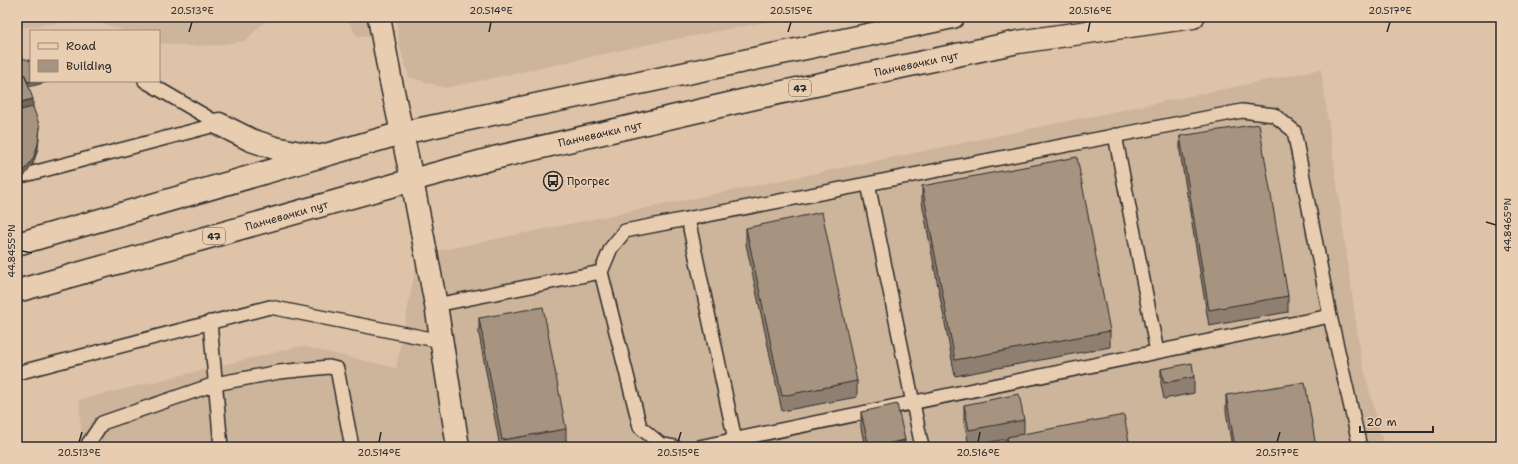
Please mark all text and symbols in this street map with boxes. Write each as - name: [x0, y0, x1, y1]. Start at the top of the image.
- text: 20.513°E: [170, 4, 214, 17]
- text: 20.514°E: [469, 4, 513, 17]
- text: 20.515°E: [770, 4, 812, 17]
- text: 20.516°E: [1068, 4, 1112, 17]
- text: 20.517°E: [1368, 4, 1412, 17]
- legend: [30, 30, 160, 82]
- text: Road: [66, 38, 97, 54]
- street label: Панчевачки пут: [873, 48, 960, 80]
- text: Building: [66, 58, 112, 74]
- road number: 47: [789, 80, 811, 96]
- street label: Панчевачки пут: [557, 117, 644, 151]
- bus stop icon: Прогрес: [542, 170, 564, 192]
- place label: Прогрес: [567, 174, 610, 189]
- street label: Панчевачки пут: [243, 197, 330, 235]
- text: 44.8465°N: [1501, 198, 1514, 252]
- text: 44.8455°N: [5, 224, 18, 278]
- road number: 47: [203, 228, 225, 244]
- scale bar: [1360, 408, 1433, 434]
- text: 20 m: [1366, 414, 1397, 430]
- text: 20.513°E: [57, 446, 101, 459]
- text: 20.514°E: [357, 446, 401, 459]
- text: 20.515°E: [657, 446, 699, 459]
- text: 20.516°E: [956, 446, 1000, 459]
- text: 20.517°E: [1255, 446, 1299, 459]

